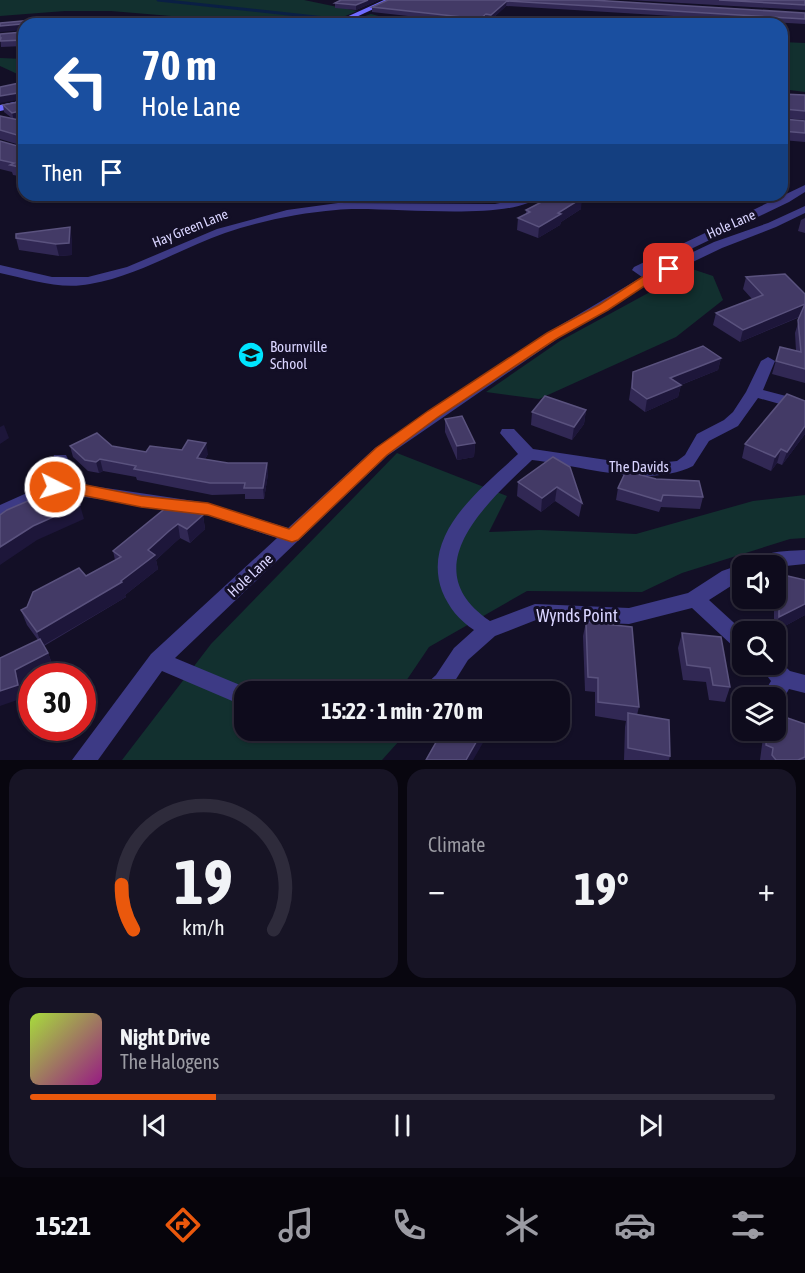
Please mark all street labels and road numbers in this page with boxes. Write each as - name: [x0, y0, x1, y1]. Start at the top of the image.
- street label: Hay Green Lane: [150, 206, 230, 250]
- street label: Hole Lane: [704, 206, 758, 242]
- street label: The Davids: [609, 458, 669, 475]
- street label: Hole Lane: [224, 550, 276, 600]
- street label: Wynds Point: [536, 605, 618, 626]

